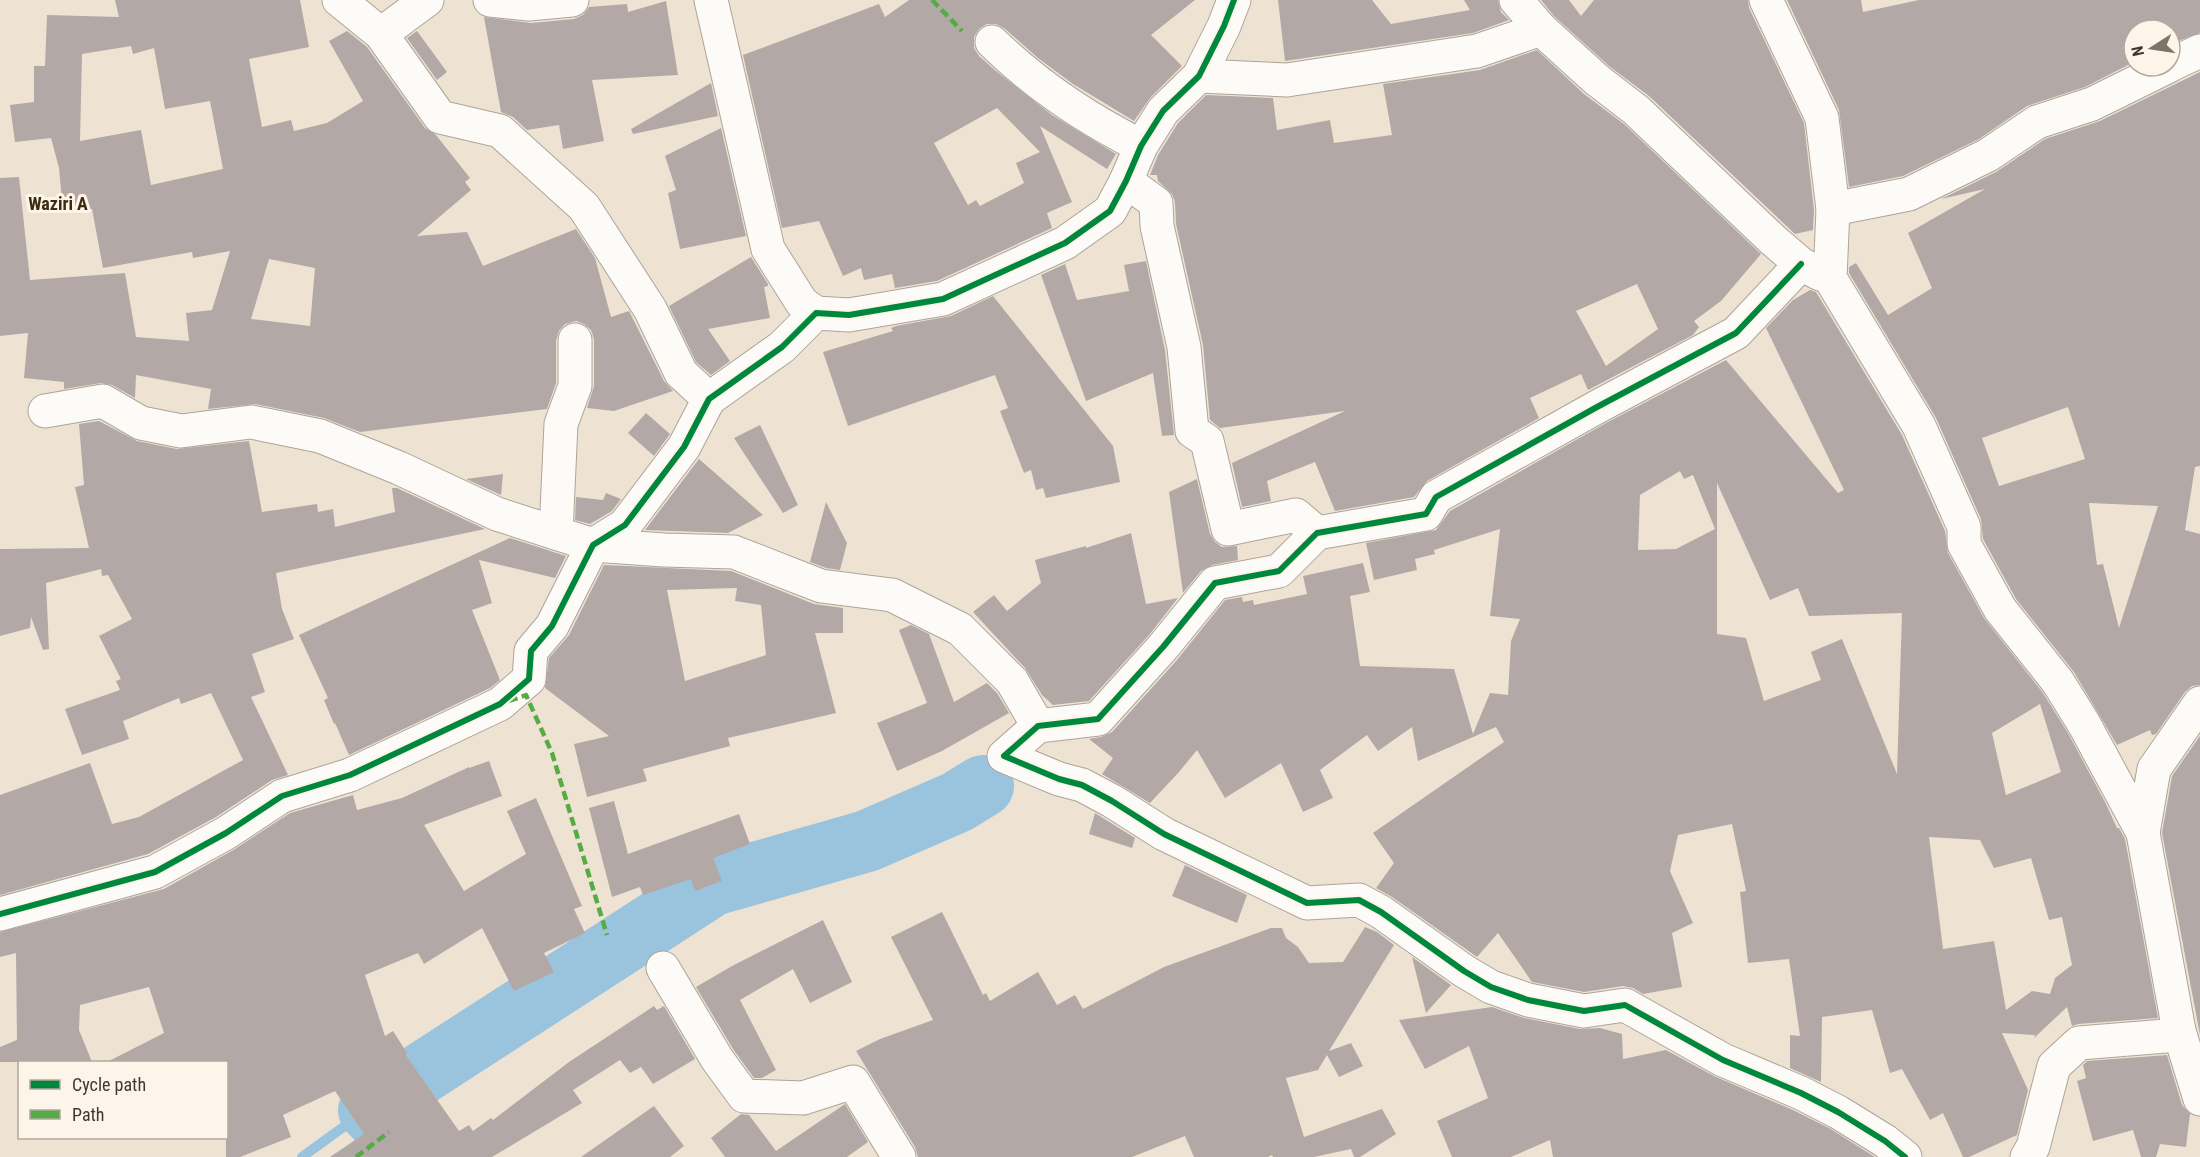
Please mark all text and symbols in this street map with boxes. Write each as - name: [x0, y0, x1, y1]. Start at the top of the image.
- north arrow: [2122, 18, 2182, 78]
- text: N: [2128, 44, 2148, 58]
- district label: Waziri A: [28, 193, 88, 214]
- legend: [18, 1061, 228, 1139]
- text: Cycle path: [72, 1074, 146, 1095]
- text: Path: [72, 1104, 105, 1125]

